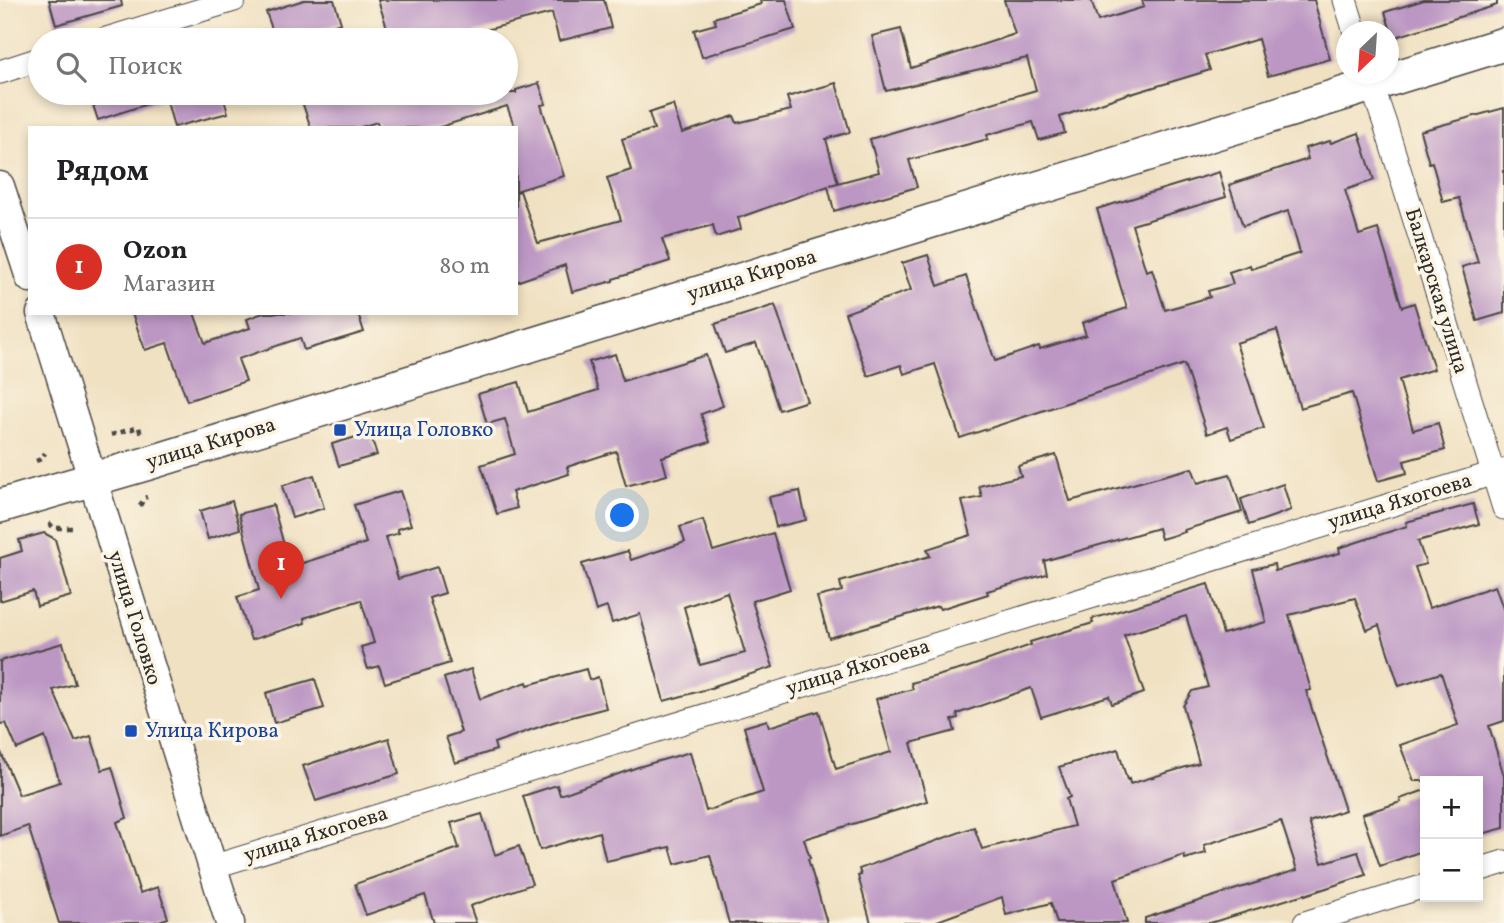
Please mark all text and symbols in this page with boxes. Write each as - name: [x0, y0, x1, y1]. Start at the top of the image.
- north arrow: [1336, 21, 1399, 84]
- search box: [28, 28, 518, 105]
- icon: search: [52, 48, 90, 86]
- text: Поиск: [108, 49, 182, 85]
- text: Рядом: [56, 151, 149, 193]
- street label: Балкарская улица: [1397, 205, 1475, 377]
- text: Ozon: [123, 233, 188, 269]
- street label: улица Кирова: [684, 243, 820, 309]
- text: 1: [74, 251, 84, 283]
- text: 80 m: [440, 251, 490, 283]
- text: Магазин: [123, 269, 215, 301]
- street label: улица Кирова: [143, 411, 279, 477]
- place label: Улица Головко: [354, 416, 493, 445]
- marker: Улица Головко: [332, 422, 348, 438]
- street label: улица Яхогоева: [1324, 466, 1476, 538]
- your location: [605, 498, 639, 532]
- pin: 1: [258, 541, 304, 599]
- street label: улица Головко: [100, 547, 168, 689]
- street label: улица Яхогоева: [782, 632, 934, 704]
- place label: Улица Кирова: [145, 717, 279, 746]
- marker: Улица Кирова: [123, 723, 139, 739]
- map controls: [1420, 776, 1483, 902]
- button: +: [1420, 776, 1483, 839]
- street label: улица Яхогоева: [240, 799, 392, 871]
- button: −: [1420, 839, 1483, 902]

